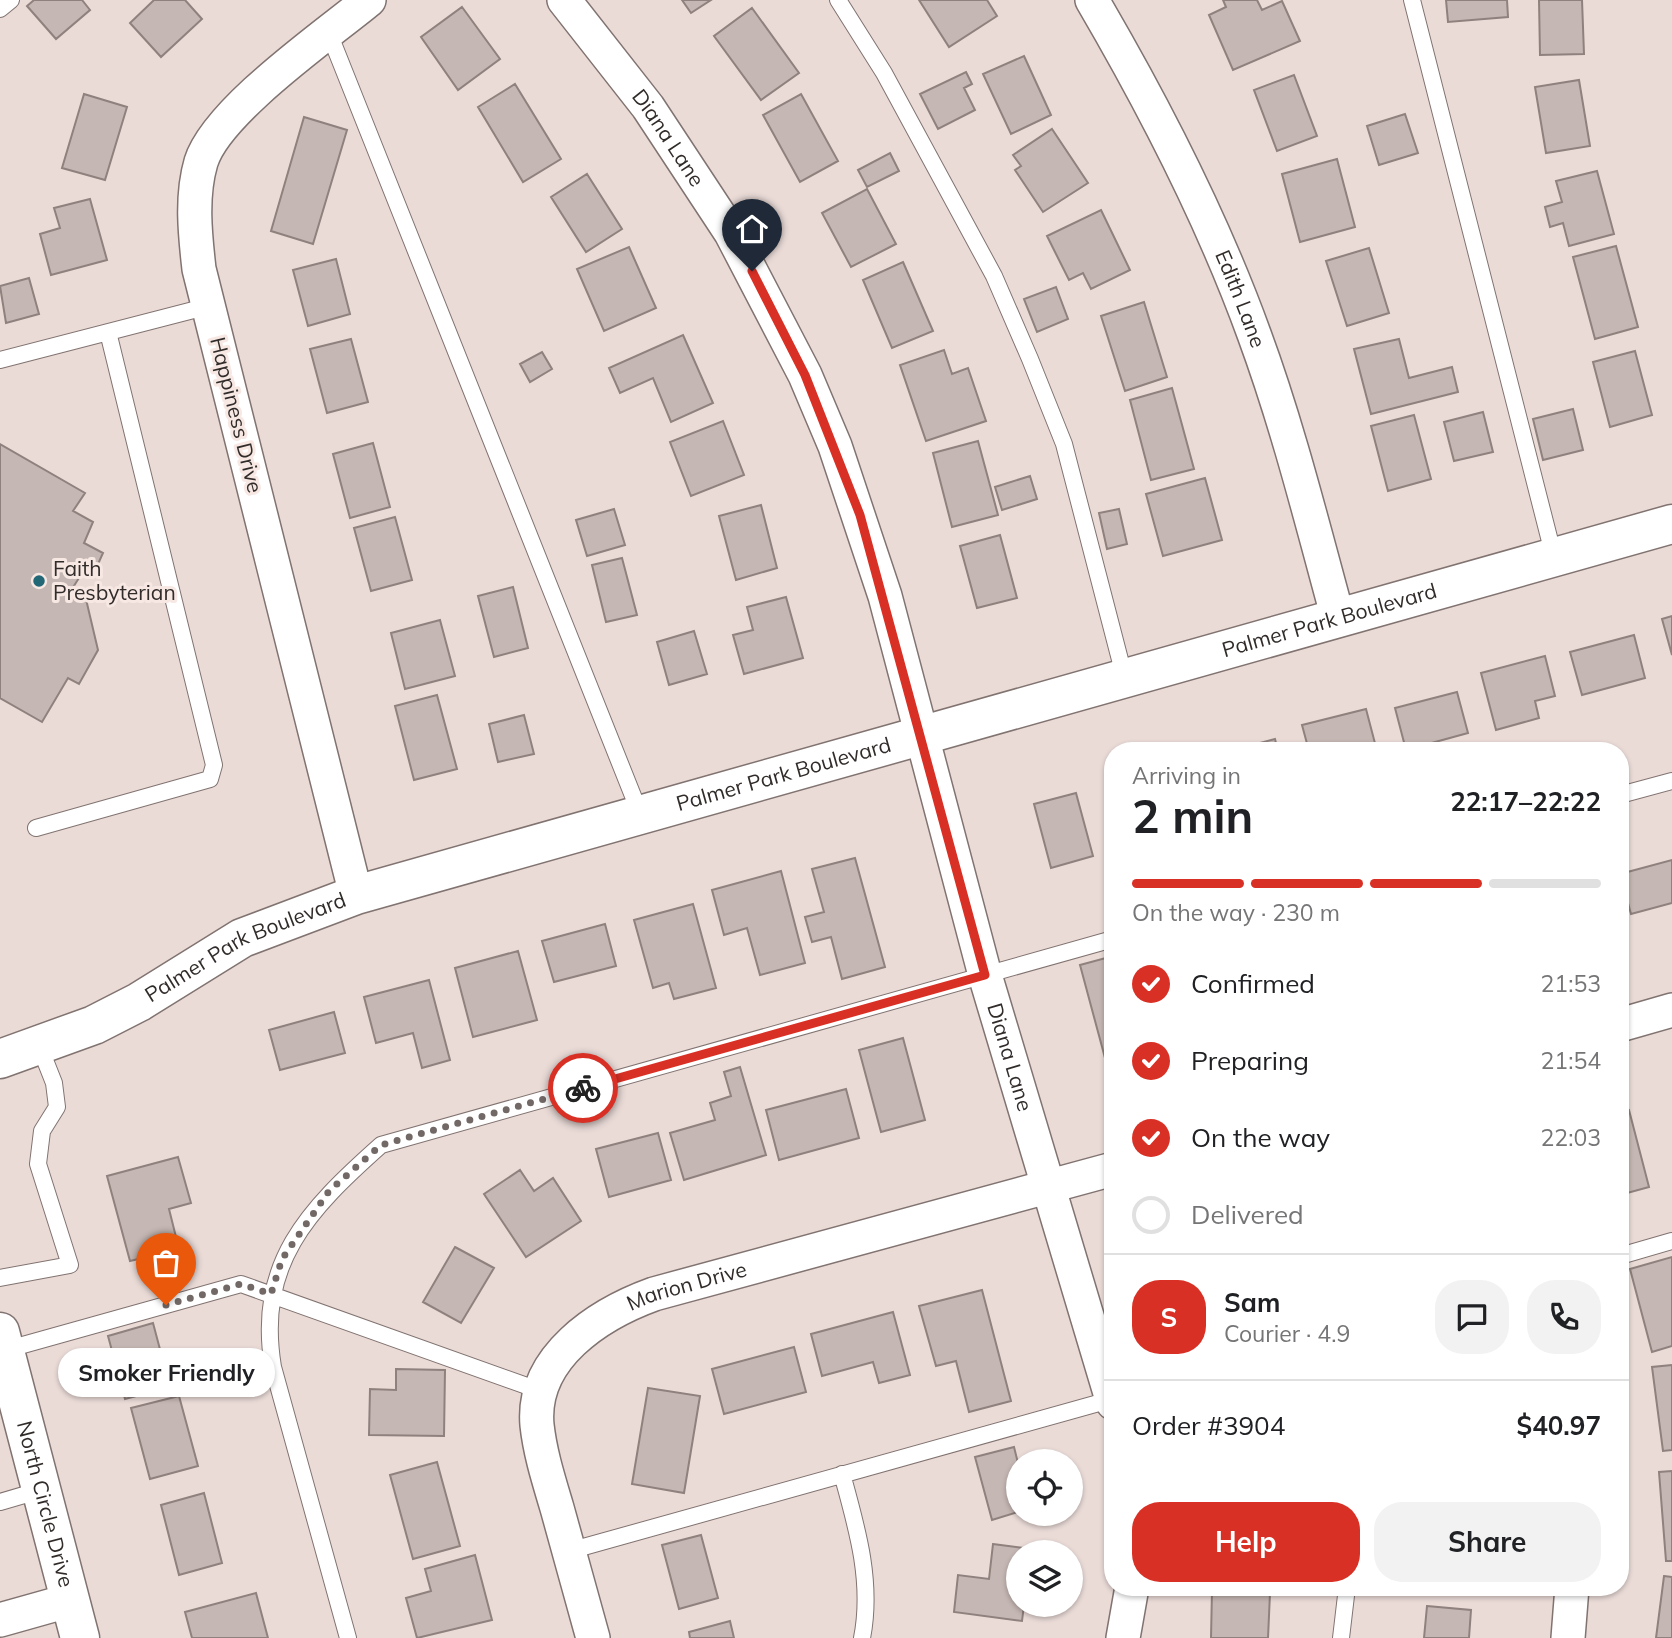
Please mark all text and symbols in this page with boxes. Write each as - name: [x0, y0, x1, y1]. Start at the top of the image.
- street label: Diana Lane: [627, 84, 711, 191]
- pin: [722, 199, 782, 271]
- icon: home: [733, 210, 771, 248]
- street label: Edith Lane: [1210, 246, 1272, 351]
- street label: Happiness Drive: [205, 334, 269, 495]
- place label: Faith Presbyterian: [53, 555, 176, 605]
- marker: Faith Presbyterian: [31, 573, 47, 589]
- street label: Palmer Park Boulevard: [1219, 577, 1439, 662]
- street label: Palmer Park Boulevard: [673, 731, 894, 816]
- text: Arriving in: [1132, 761, 1241, 790]
- text: 22:17–22:22: [1450, 785, 1601, 818]
- text: 2 min: [1132, 787, 1253, 845]
- street label: Palmer Park Boulevard: [140, 886, 349, 1007]
- text: On the way · 230 m: [1132, 898, 1340, 927]
- icon: check: [1132, 965, 1170, 1003]
- text: Confirmed: [1191, 967, 1315, 1000]
- text: 21:53: [1541, 969, 1601, 998]
- street label: Diana Lane: [982, 1000, 1039, 1114]
- icon: check: [1132, 1042, 1170, 1080]
- text: Preparing: [1191, 1044, 1309, 1077]
- text: 21:54: [1541, 1046, 1601, 1075]
- courier: [548, 1053, 618, 1123]
- icon: bike: [564, 1069, 602, 1107]
- icon: check: [1132, 1119, 1170, 1157]
- text: On the way: [1191, 1121, 1330, 1154]
- text: 22:03: [1541, 1123, 1601, 1152]
- text: Delivered: [1191, 1198, 1304, 1231]
- pin: [136, 1233, 196, 1305]
- icon: bag: [147, 1244, 185, 1282]
- street label: Marion Drive: [622, 1255, 749, 1316]
- button: chat: [1435, 1280, 1509, 1354]
- button: phone: [1527, 1280, 1601, 1354]
- text: Sam: [1224, 1286, 1280, 1319]
- text: S: [1161, 1301, 1177, 1334]
- text: Courier · 4.9: [1224, 1319, 1350, 1348]
- callout: Smoker Friendly: [58, 1347, 274, 1396]
- text: Smoker Friendly: [78, 1358, 255, 1387]
- text: Order #3904: [1132, 1409, 1285, 1442]
- text: $40.97: [1517, 1409, 1601, 1442]
- street label: North Circle Drive: [12, 1418, 80, 1590]
- map controls: [1006, 1449, 1083, 1617]
- button: locate: [1006, 1449, 1083, 1526]
- button: Help: [1132, 1502, 1360, 1582]
- button: Share: [1374, 1502, 1601, 1582]
- button: layers: [1006, 1540, 1083, 1617]

